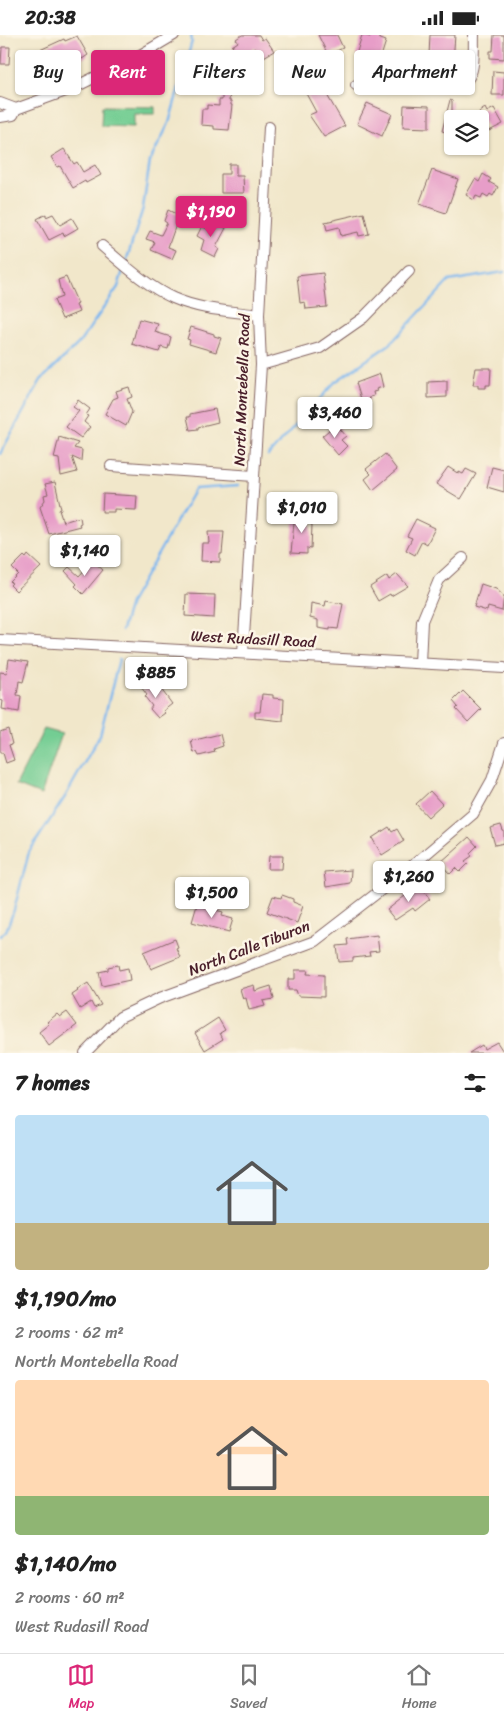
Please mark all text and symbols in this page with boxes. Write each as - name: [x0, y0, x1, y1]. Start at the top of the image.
- text: 20:38: [25, 1, 76, 34]
- chip: Buy: [15, 50, 81, 95]
- chip: Rent: [91, 50, 165, 95]
- chip: Filters: [175, 50, 264, 95]
- chip: New: [274, 50, 344, 95]
- chip: Apartment: [354, 50, 475, 95]
- map controls: [444, 110, 489, 155]
- button: layers: [444, 110, 489, 155]
- pin: $1,190: [170, 195, 252, 238]
- text: $1,190: [187, 197, 235, 226]
- street label: North Montebella Road: [226, 312, 258, 467]
- pin: $3,460: [294, 397, 376, 439]
- text: $3,460: [308, 398, 362, 427]
- pin: $1,010: [261, 491, 343, 534]
- text: $1,010: [277, 493, 327, 522]
- pin: $1,140: [44, 535, 126, 577]
- text: $1,140: [61, 536, 109, 565]
- street label: West Rudasill Road: [190, 623, 317, 655]
- pin: $885: [126, 657, 186, 699]
- text: $885: [136, 658, 176, 687]
- pin: $1,260: [368, 861, 450, 903]
- text: $1,260: [384, 862, 434, 891]
- pin: $1,500: [171, 877, 253, 919]
- text: $1,500: [186, 878, 238, 907]
- street label: North Calle Tiburon: [184, 913, 314, 983]
- text: 7 homes: [15, 1064, 90, 1102]
- icon: filters: [461, 1069, 489, 1097]
- icon: home: [207, 1148, 297, 1238]
- text: $1,190/mo: [15, 1280, 116, 1318]
- text: 2 rooms · 62 m²: [15, 1318, 124, 1347]
- text: North Montebella Road: [15, 1347, 178, 1376]
- icon: home: [207, 1413, 297, 1503]
- text: $1,140/mo: [15, 1545, 116, 1583]
- text: 2 rooms · 60 m²: [15, 1583, 125, 1612]
- text: West Rudasill Road: [15, 1612, 148, 1641]
- tab: Map: [67, 1661, 95, 1716]
- tab: Saved: [230, 1661, 267, 1716]
- tab: Home: [402, 1661, 437, 1716]

